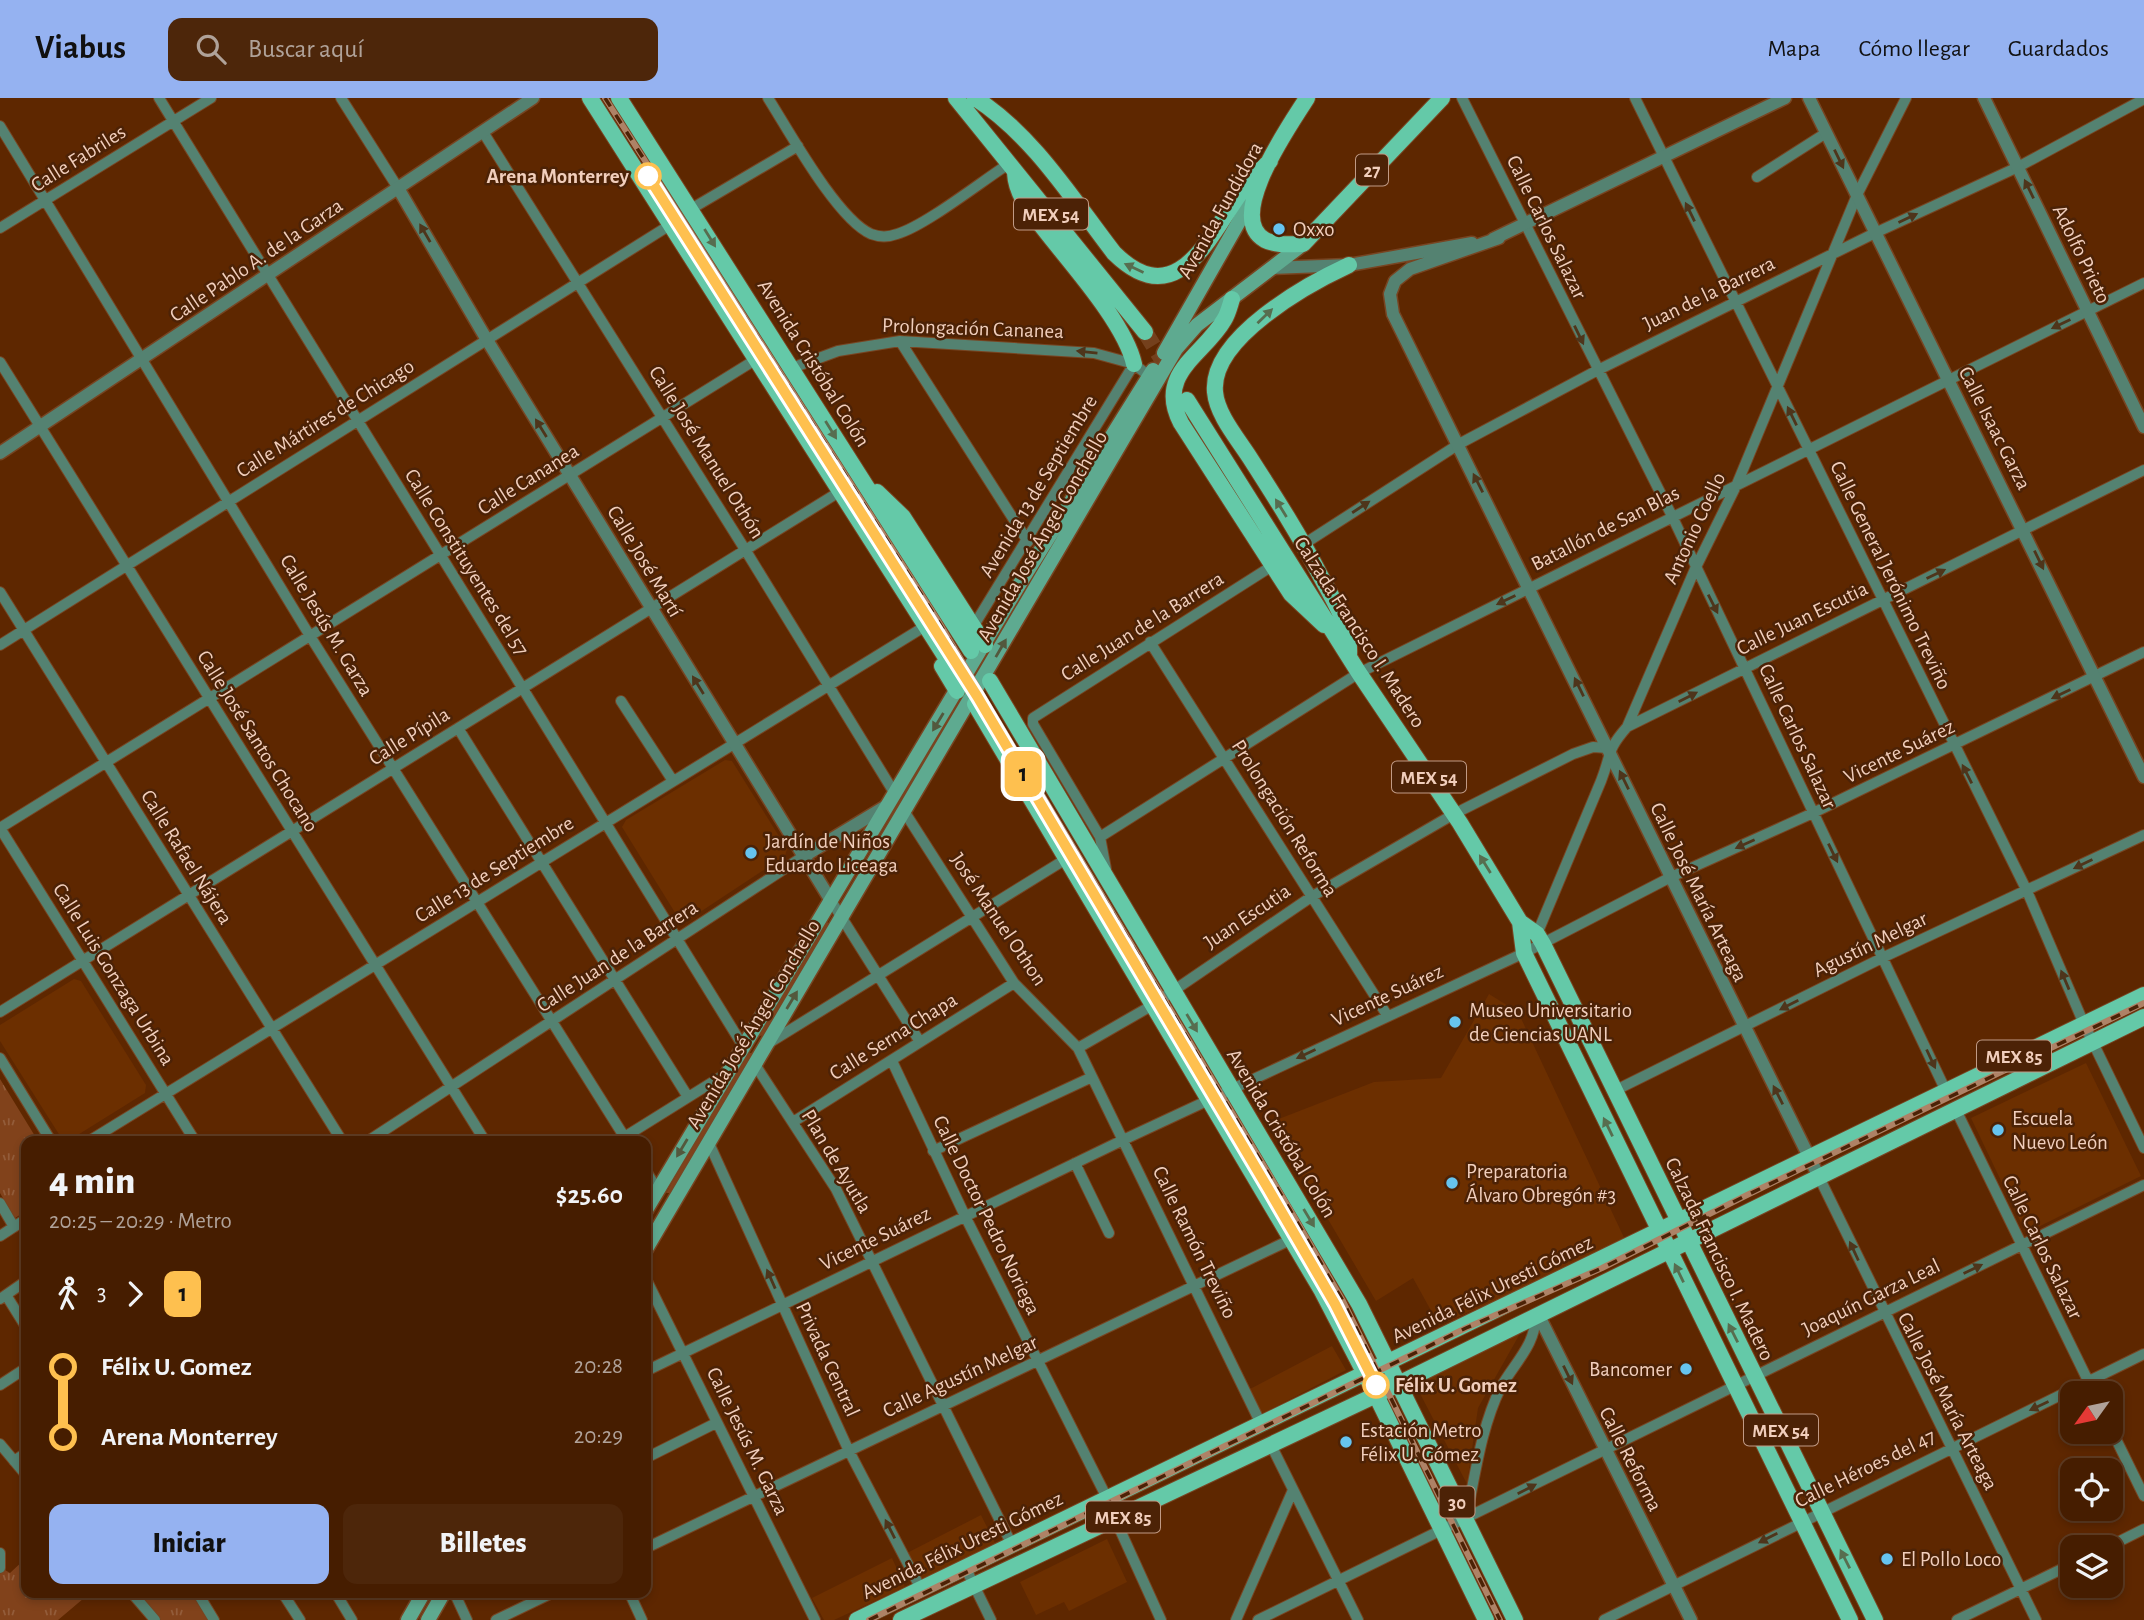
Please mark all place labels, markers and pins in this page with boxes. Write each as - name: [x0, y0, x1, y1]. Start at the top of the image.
- marker: Arena Monterrey: [635, 163, 661, 189]
- place label: Arena Monterrey: [486, 166, 630, 187]
- place label: Oxxo: [1293, 219, 1335, 240]
- marker: Oxxo: [1271, 221, 1287, 237]
- place label: Jardín de Niños Eduardo Liceaga: [765, 831, 898, 876]
- marker: Jardín de Niños Eduardo Liceaga: [743, 845, 759, 861]
- place label: Museo Universitario de Ciencias UANL: [1469, 1000, 1632, 1045]
- marker: Museo Universitario de Ciencias UANL: [1447, 1014, 1463, 1030]
- place label: Escuela Nuevo León: [2012, 1108, 2108, 1153]
- marker: Escuela Nuevo León: [1990, 1122, 2006, 1138]
- place label: Preparatoria Álvaro Obregón #3: [1466, 1161, 1616, 1206]
- marker: Preparatoria Álvaro Obregón #3: [1444, 1175, 1460, 1191]
- place label: Bancomer: [1589, 1359, 1672, 1380]
- marker: Bancomer: [1678, 1361, 1694, 1377]
- marker: Félix U. Gomez: [1363, 1372, 1389, 1398]
- place label: Félix U. Gomez: [1395, 1375, 1517, 1396]
- place label: Estación Metro Félix U. Gómez: [1360, 1420, 1481, 1465]
- marker: Estación Metro Félix U. Gómez: [1338, 1434, 1354, 1450]
- place label: El Pollo Loco: [1901, 1549, 2001, 1570]
- marker: El Pollo Loco: [1879, 1551, 1895, 1567]

